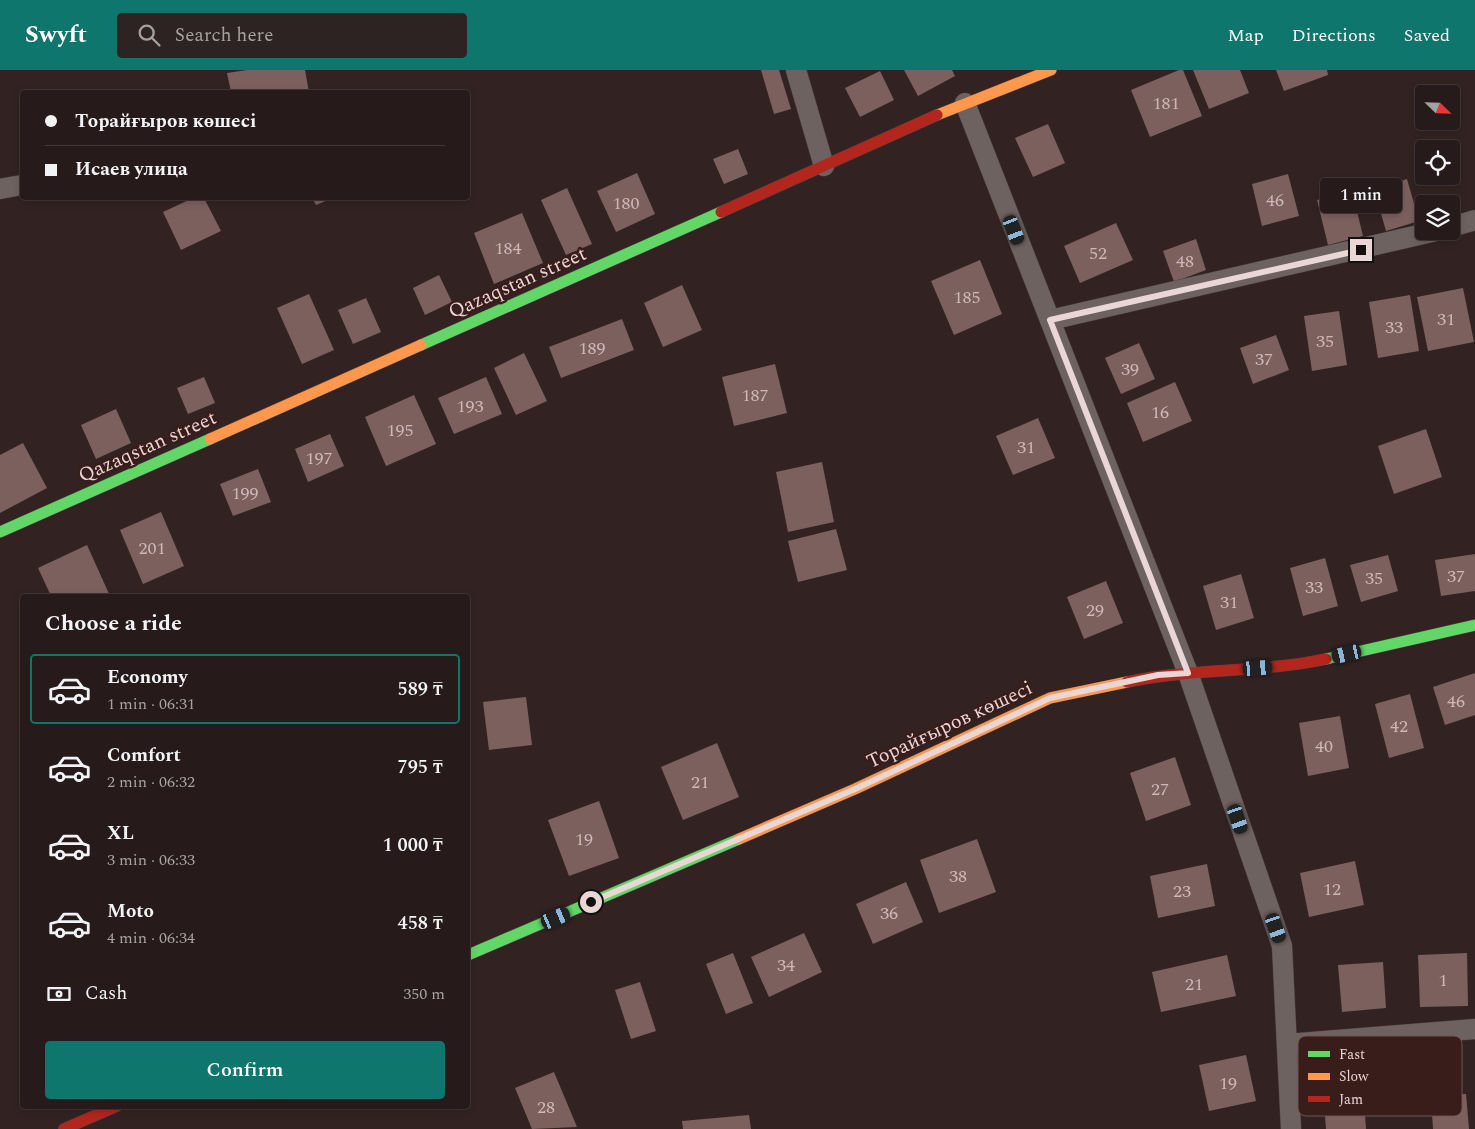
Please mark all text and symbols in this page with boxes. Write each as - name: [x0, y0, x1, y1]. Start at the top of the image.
- search box: [117, 13, 467, 58]
- text: Swyft: [25, 17, 87, 53]
- icon: search: [135, 21, 163, 49]
- text: Search here: [175, 21, 273, 50]
- text: Map: [1228, 22, 1264, 49]
- text: Directions: [1292, 22, 1376, 49]
- text: Saved: [1404, 22, 1450, 49]
- north arrow: [1415, 85, 1460, 130]
- map controls: [1415, 85, 1460, 240]
- house number: 181: [1153, 90, 1180, 117]
- text: Торайғыров көшесі: [75, 107, 256, 136]
- button: locate: [1415, 140, 1460, 185]
- text: Исаев улица: [75, 155, 188, 184]
- callout: 1 min: [1320, 178, 1402, 212]
- text: 1 min: [1340, 183, 1382, 207]
- house number: 46: [1266, 187, 1284, 214]
- house number: 180: [613, 190, 640, 217]
- button: layers: [1415, 195, 1460, 240]
- car: [1001, 213, 1026, 247]
- house number: 184: [495, 235, 522, 262]
- street label: Qazaqstan street: [444, 239, 591, 327]
- route end: [1350, 239, 1372, 261]
- house number: 52: [1089, 240, 1107, 267]
- house number: 48: [1176, 248, 1194, 275]
- house number: 185: [954, 284, 981, 311]
- house number: 31: [1437, 306, 1455, 333]
- house number: 33: [1385, 314, 1403, 341]
- house number: 35: [1316, 328, 1334, 355]
- house number: 189: [579, 335, 606, 362]
- house number: 37: [1255, 346, 1273, 373]
- house number: 39: [1121, 356, 1139, 383]
- house number: 187: [742, 382, 769, 409]
- house number: 193: [457, 393, 484, 420]
- house number: 16: [1151, 399, 1169, 426]
- street label: Qazaqstan street: [74, 403, 221, 491]
- house number: 195: [387, 417, 414, 444]
- house number: 31: [1017, 434, 1035, 461]
- house number: 197: [306, 445, 333, 472]
- house number: 199: [232, 480, 259, 507]
- house number: 201: [139, 535, 166, 562]
- house number: 37: [1447, 563, 1465, 590]
- house number: 35: [1365, 565, 1383, 592]
- house number: 33: [1305, 574, 1323, 601]
- house number: 31: [1220, 589, 1238, 616]
- house number: 29: [1086, 597, 1104, 624]
- text: Choose a ride: [45, 607, 182, 640]
- car: [1330, 643, 1363, 665]
- car: [1242, 659, 1273, 677]
- text: Economy: [107, 663, 188, 692]
- icon: car: [47, 667, 92, 712]
- street label: Торайғыров көшесі: [861, 673, 1038, 777]
- text: 589 ₸: [398, 675, 443, 704]
- house number: 46: [1447, 688, 1465, 715]
- text: 1 min · 06:31: [107, 692, 195, 716]
- house number: 42: [1390, 713, 1408, 740]
- house number: 40: [1315, 733, 1333, 760]
- text: Comfort: [107, 741, 181, 770]
- icon: car: [47, 745, 92, 790]
- text: 795 ₸: [398, 753, 443, 782]
- house number: 21: [691, 769, 709, 796]
- text: 2 min · 06:32: [107, 770, 195, 794]
- house number: 27: [1151, 776, 1169, 803]
- car: [1226, 802, 1249, 836]
- text: XL: [107, 819, 134, 848]
- icon: car: [47, 823, 92, 868]
- house number: 19: [575, 826, 593, 853]
- text: 1 000 ₸: [383, 831, 443, 860]
- text: 3 min · 06:33: [107, 848, 195, 872]
- house number: 38: [949, 863, 967, 890]
- house number: 12: [1323, 876, 1341, 903]
- house number: 23: [1173, 878, 1191, 905]
- route start: [580, 891, 602, 913]
- text: Moto: [107, 897, 154, 926]
- house number: 36: [880, 900, 898, 927]
- icon: car: [47, 901, 92, 946]
- car: [539, 905, 572, 931]
- text: 458 ₸: [398, 909, 443, 938]
- car: [1264, 911, 1287, 945]
- text: 4 min · 06:34: [107, 926, 195, 950]
- house number: 34: [777, 952, 795, 979]
- house number: 1: [1439, 967, 1448, 994]
- house number: 21: [1185, 971, 1203, 998]
- text: Cash: [85, 979, 127, 1008]
- icon: cash: [45, 980, 73, 1008]
- text: 350 m: [403, 982, 445, 1006]
- legend: [1298, 1036, 1462, 1116]
- button: Confirm: [45, 1041, 445, 1099]
- text: Fast: [1339, 1044, 1365, 1065]
- text: Slow: [1339, 1066, 1369, 1087]
- house number: 19: [1219, 1070, 1237, 1097]
- text: Jam: [1339, 1089, 1363, 1110]
- house number: 28: [537, 1094, 555, 1121]

